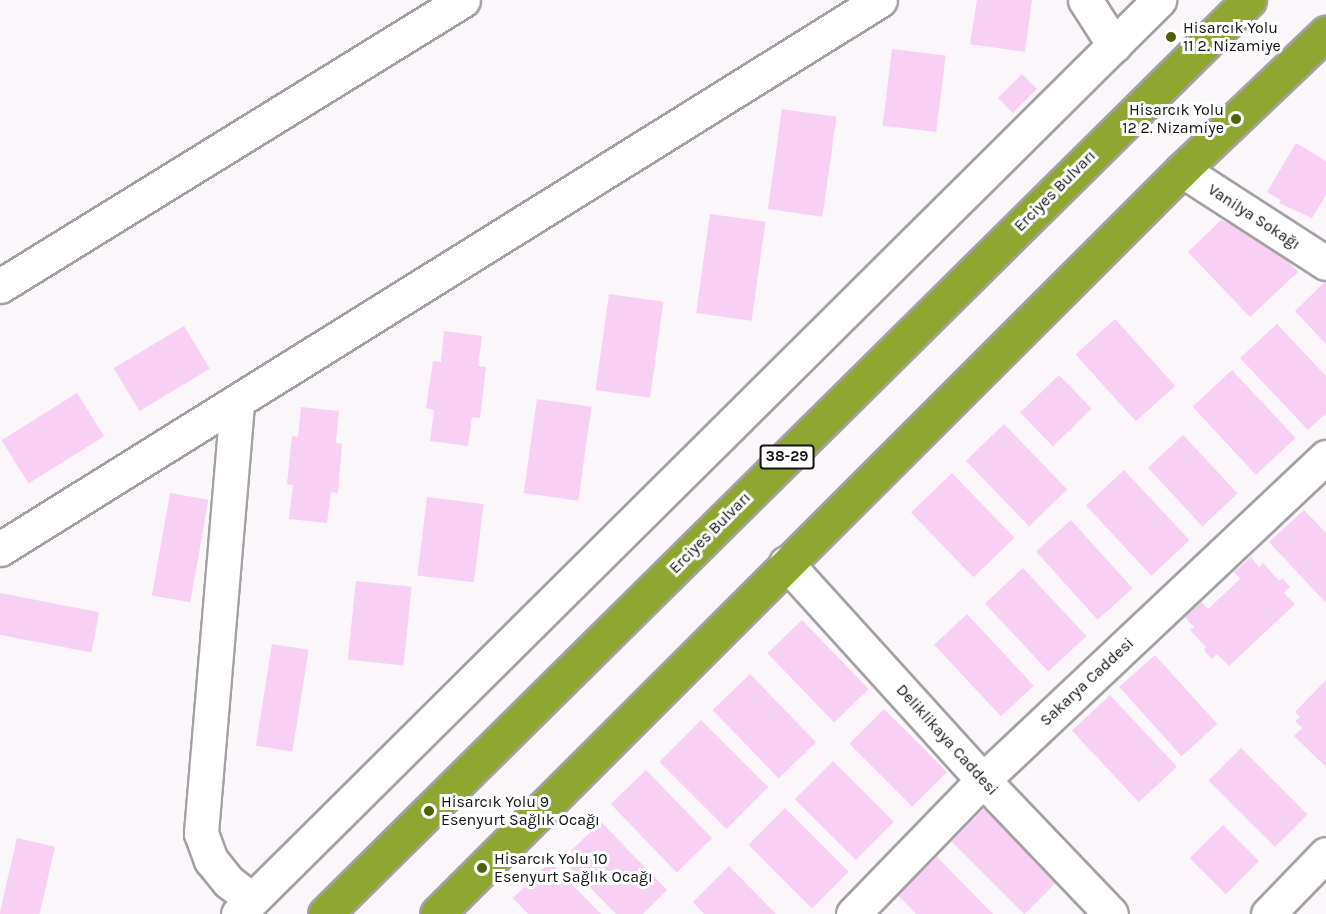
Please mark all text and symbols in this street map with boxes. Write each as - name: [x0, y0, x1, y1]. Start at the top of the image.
- place label: Hisarcık Yolu 11 2. Nizamiye: [1183, 18, 1281, 56]
- marker: Hisarcık Yolu 11 2. Nizamiye: [1164, 30, 1178, 44]
- place label: Hisarcık Yolu 12 2. Nizamiye: [1122, 100, 1224, 138]
- marker: Hisarcık Yolu 12 2. Nizamiye: [1229, 112, 1243, 126]
- street label: Erciyes Bulvarı: [1010, 146, 1100, 236]
- street label: Vanilya Sokağı: [1204, 180, 1304, 254]
- road number: 38-29: [758, 445, 816, 469]
- street label: Erciyes Bulvarı: [665, 488, 755, 578]
- street label: Sakarya Caddesi: [1036, 634, 1138, 730]
- street label: Deliklikaya Caddesi: [892, 680, 1002, 800]
- place label: Hisarcık Yolu 9 Esenyurt Sağlık Ocağı: [441, 792, 600, 830]
- marker: Hisarcık Yolu 9 Esenyurt Sağlık Ocağı: [422, 804, 436, 818]
- place label: Hisarcık Yolu 10 Esenyurt Sağlık Ocağı: [494, 849, 653, 887]
- marker: Hisarcık Yolu 10 Esenyurt Sağlık Ocağı: [475, 861, 489, 875]

